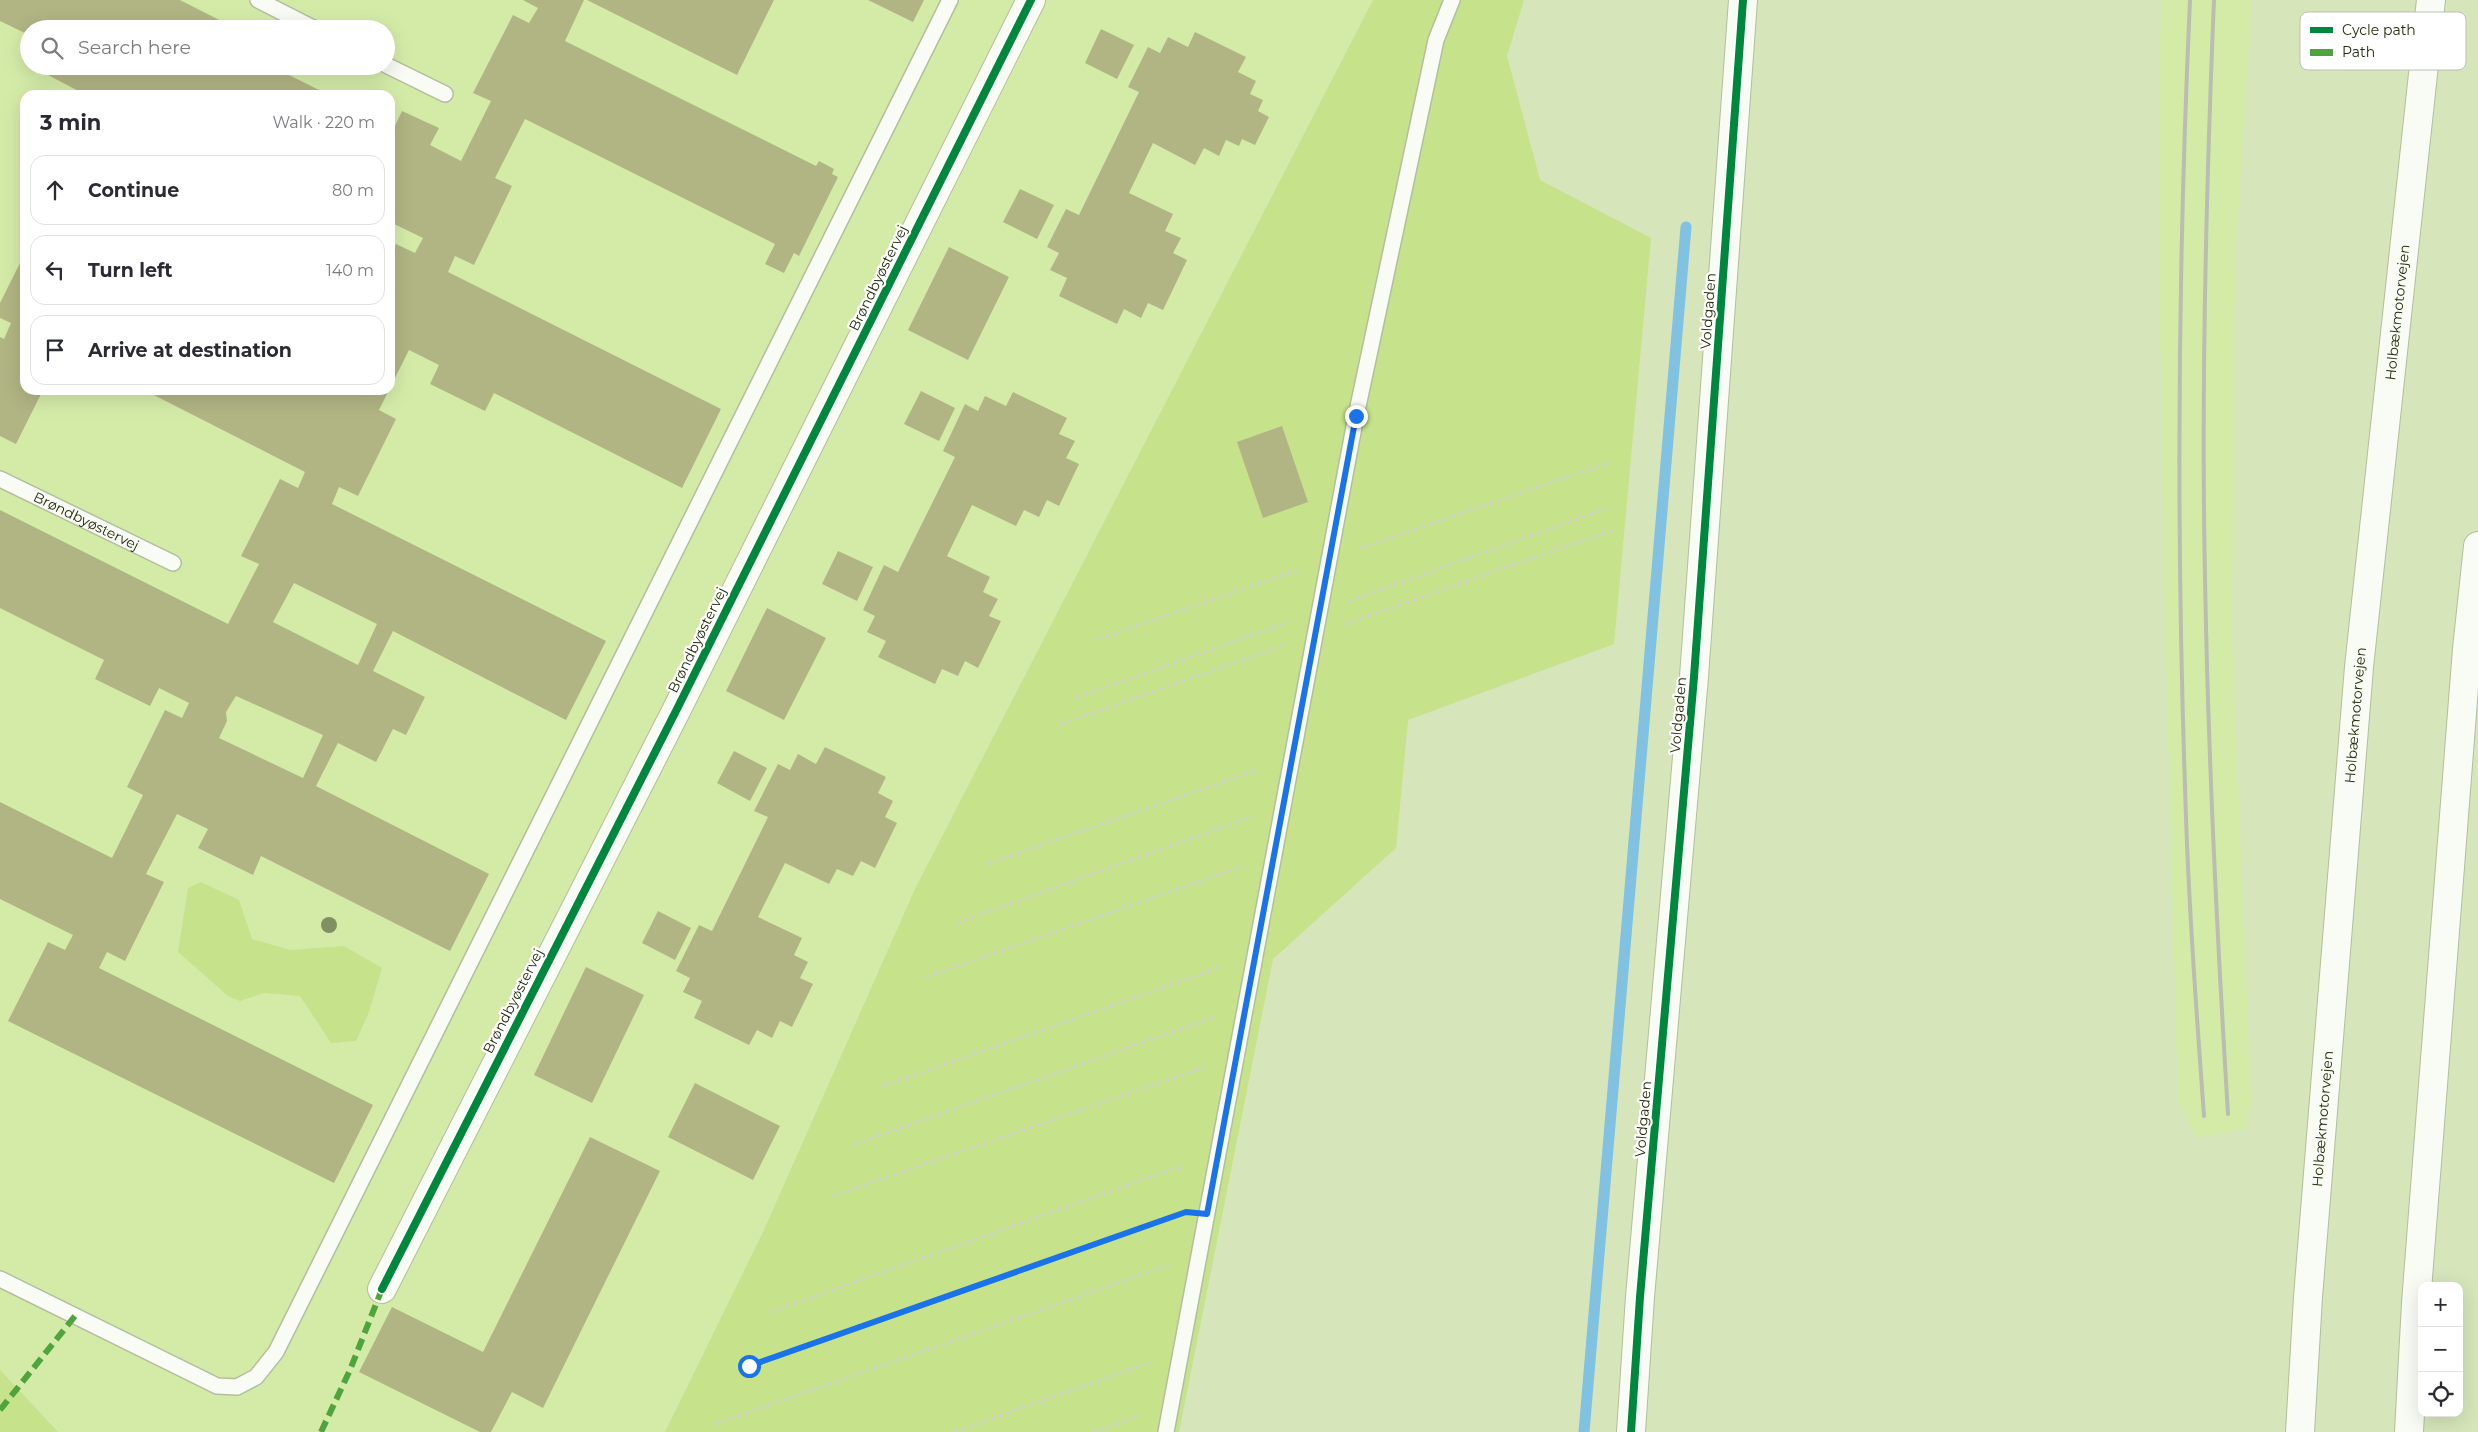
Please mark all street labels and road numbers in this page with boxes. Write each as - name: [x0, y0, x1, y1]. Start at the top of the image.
- street label: Brøndbyøstervej: [845, 222, 911, 334]
- street label: Holbækmotorvejen: [2381, 243, 2414, 381]
- street label: Voldgaden: [1696, 272, 1720, 350]
- street label: Brøndbyøstervej: [31, 488, 142, 554]
- street label: Brøndbyøstervej: [664, 584, 730, 696]
- street label: Holbækmotorvejen: [2341, 646, 2370, 784]
- street label: Voldgaden: [1666, 676, 1690, 754]
- street label: Brøndbyøstervej: [479, 946, 547, 1056]
- street label: Holbækmotorvejen: [2308, 1050, 2337, 1188]
- street label: Voldgaden: [1631, 1080, 1655, 1158]

